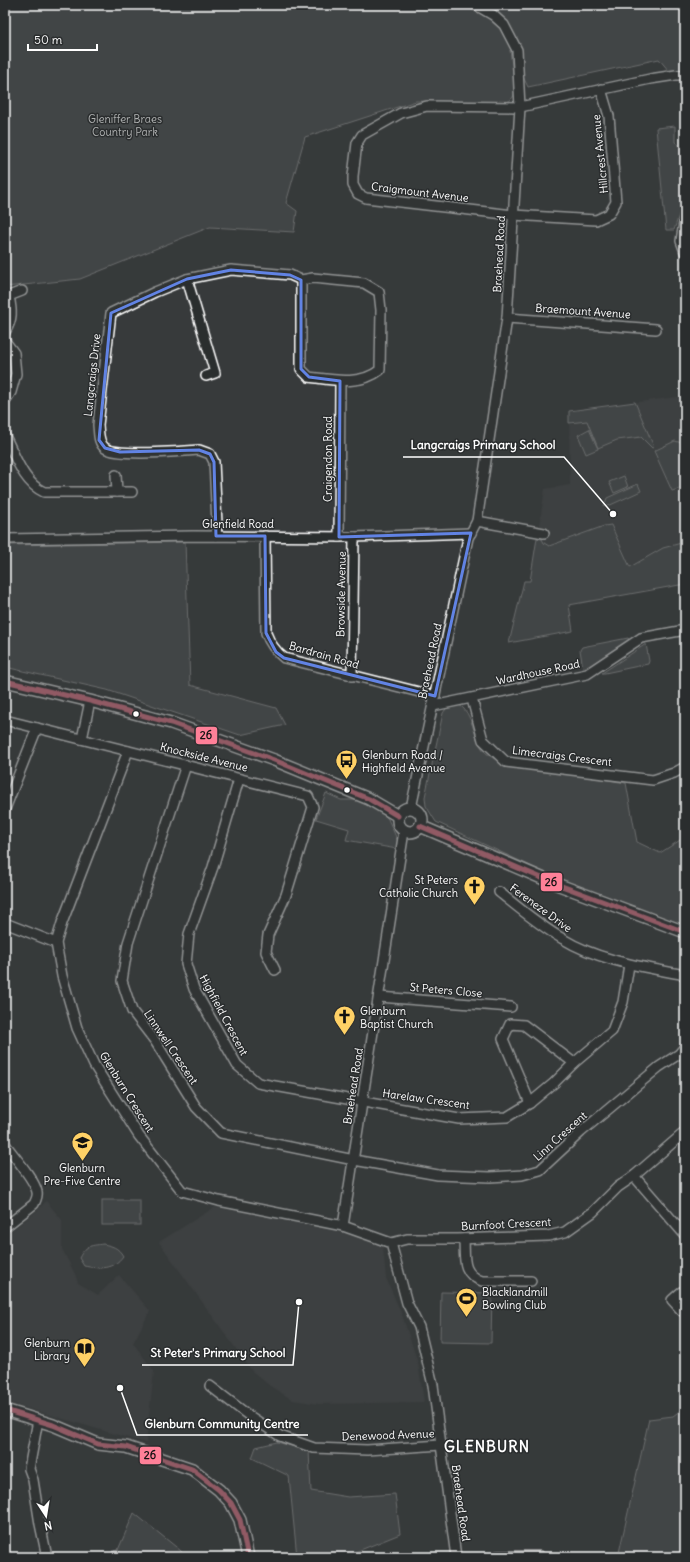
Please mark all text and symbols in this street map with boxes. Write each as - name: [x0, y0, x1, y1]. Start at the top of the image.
- scale bar: [28, 26, 97, 52]
- text: 50 m: [34, 32, 63, 47]
- park label: Gleniffer Braes Country Park: [88, 112, 162, 139]
- street label: Hillcrest Avenue: [589, 114, 611, 194]
- street label: Craigmount Avenue: [370, 179, 470, 205]
- street label: Braehead Road: [490, 215, 508, 293]
- street label: Braemount Avenue: [535, 301, 631, 321]
- street label: Langcraigs Drive: [81, 333, 103, 417]
- street label: Craigendon Road: [321, 415, 335, 502]
- callout: Langcraigs Primary School: [403, 433, 564, 457]
- text: Langcraigs Primary School: [411, 437, 556, 453]
- street label: Glenfield Road: [202, 517, 275, 531]
- street label: Browside Avenue: [333, 551, 349, 637]
- street label: Braehead Road: [415, 621, 445, 700]
- street label: Bardrain Road: [287, 638, 361, 672]
- street label: Wardhouse Road: [495, 656, 582, 688]
- unlabelled marker: [131, 709, 141, 719]
- line badge: 26: [195, 726, 218, 745]
- text: 26: [200, 728, 212, 742]
- street label: Knockside Avenue: [159, 739, 249, 775]
- street label: Limecraigs Crescent: [511, 743, 613, 769]
- bus stop icon: Glenburn Road / Highfield Avenue: [333, 748, 359, 781]
- place label: Glenburn Road / Highfield Avenue: [362, 748, 445, 775]
- unlabelled marker: [342, 785, 352, 795]
- line badge: 26: [540, 872, 563, 892]
- place label: St Peters Catholic Church: [379, 873, 458, 900]
- church icon: St Peters Catholic Church: [461, 873, 487, 906]
- text: 26: [545, 875, 557, 889]
- street label: Fereneze Drive: [507, 881, 575, 935]
- street label: Highfield Crescent: [197, 972, 251, 1058]
- street label: St Peters Close: [409, 980, 483, 1000]
- church icon: Glenburn Baptist Church: [331, 1004, 357, 1037]
- place label: Glenburn Baptist Church: [360, 1004, 433, 1031]
- street label: Linnwell Crescent: [141, 1007, 201, 1087]
- street label: Braehead Road: [340, 1046, 366, 1125]
- street label: Glenburn Crescent: [97, 1049, 158, 1135]
- street label: Harelaw Crescent: [382, 1086, 471, 1112]
- street label: Linn Crescent: [530, 1108, 590, 1164]
- school or university icon: Glenburn Pre-Five Centre: [69, 1129, 95, 1162]
- place label: Glenburn Pre-Five Centre: [44, 1161, 121, 1188]
- street label: Burnfoot Crescent: [461, 1215, 552, 1233]
- sports icon: Blacklandmill Bowling Club: [453, 1285, 479, 1318]
- place label: Blacklandmill Bowling Club: [482, 1285, 548, 1312]
- place label: Glenburn Library: [24, 1336, 70, 1363]
- library icon: Glenburn Library: [72, 1336, 98, 1369]
- callout: St Peter's Primary School: [142, 1341, 293, 1365]
- text: St Peter's Primary School: [150, 1345, 286, 1361]
- callout: Glenburn Community Centre: [137, 1411, 308, 1435]
- text: Glenburn Community Centre: [145, 1416, 300, 1432]
- street label: Denewood Avenue: [341, 1426, 435, 1444]
- district label: GLENBURN: [444, 1437, 530, 1456]
- line badge: 26: [139, 1446, 162, 1465]
- text: 26: [144, 1448, 156, 1462]
- street label: Braehead Road: [449, 1464, 473, 1543]
- north arrow: [26, 1496, 66, 1536]
- text: N: [43, 1518, 53, 1533]

